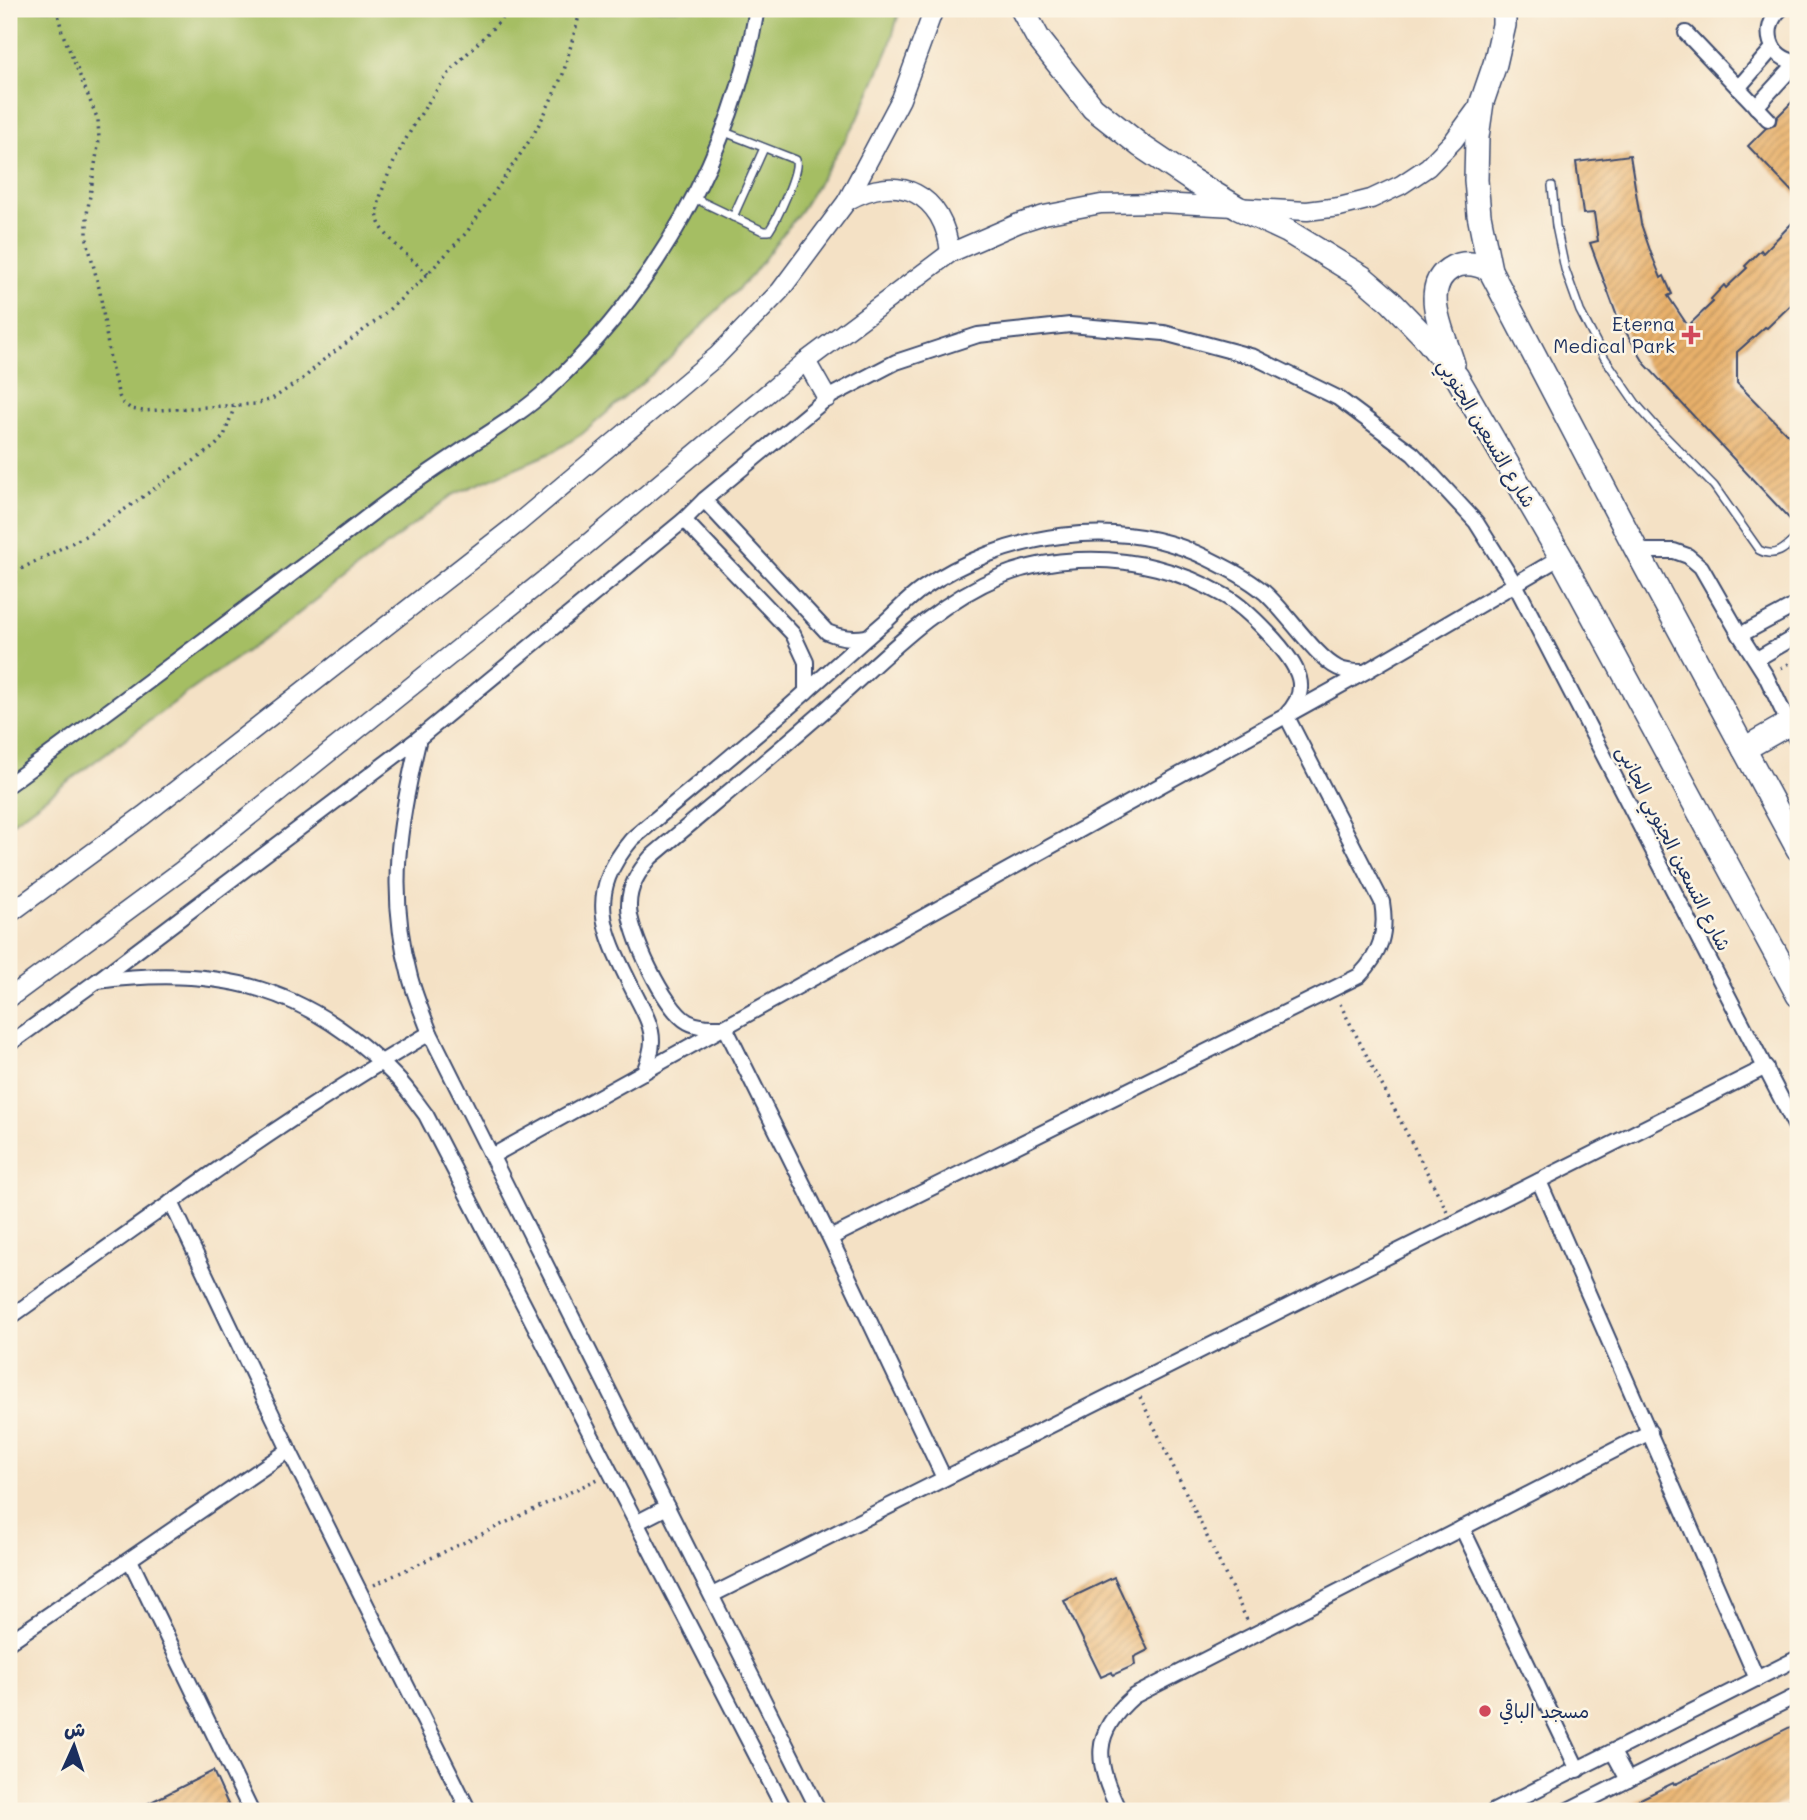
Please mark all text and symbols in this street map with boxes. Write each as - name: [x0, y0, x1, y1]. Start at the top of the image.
- place label: Eterna Medical Park: [1553, 311, 1675, 358]
- marker: Eterna Medical Park: [1681, 325, 1701, 345]
- street label: شارع التسعين الجنوبي: [1429, 354, 1542, 515]
- street label: شارع التسعين الجنوبي الجانبى: [1607, 741, 1737, 957]
- place label: مسجد الباقي: [1499, 1698, 1589, 1725]
- marker: مسجد الباقي: [1477, 1703, 1493, 1719]
- north arrow: [38, 1712, 108, 1782]
- text: ش: [64, 1715, 86, 1742]

